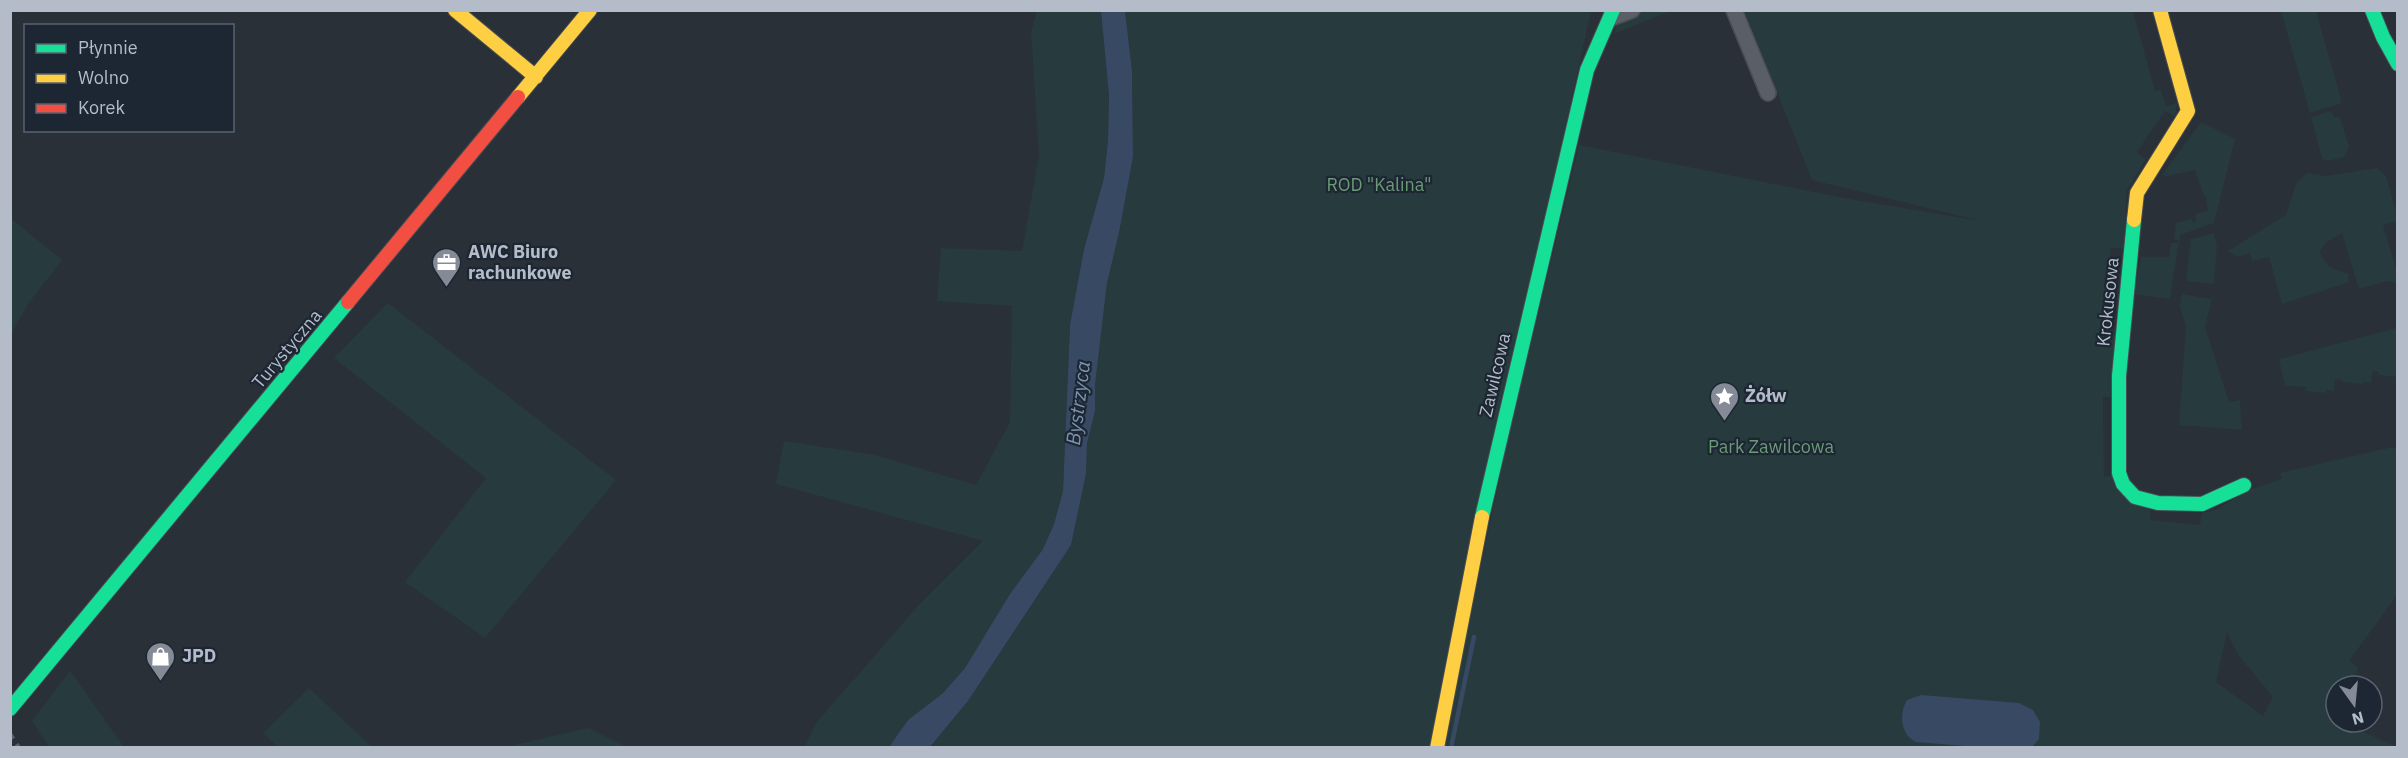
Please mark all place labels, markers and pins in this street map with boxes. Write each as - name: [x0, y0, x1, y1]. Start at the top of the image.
- place label: AWC Biuro rachunkowe: [468, 240, 572, 284]
- office icon: AWC Biuro rachunkowe: [431, 246, 463, 288]
- place icon: Żółw: [1708, 380, 1740, 422]
- place label: Żółw: [1745, 384, 1787, 407]
- shop icon: JPD: [145, 640, 177, 682]
- place label: JPD: [182, 644, 216, 667]

